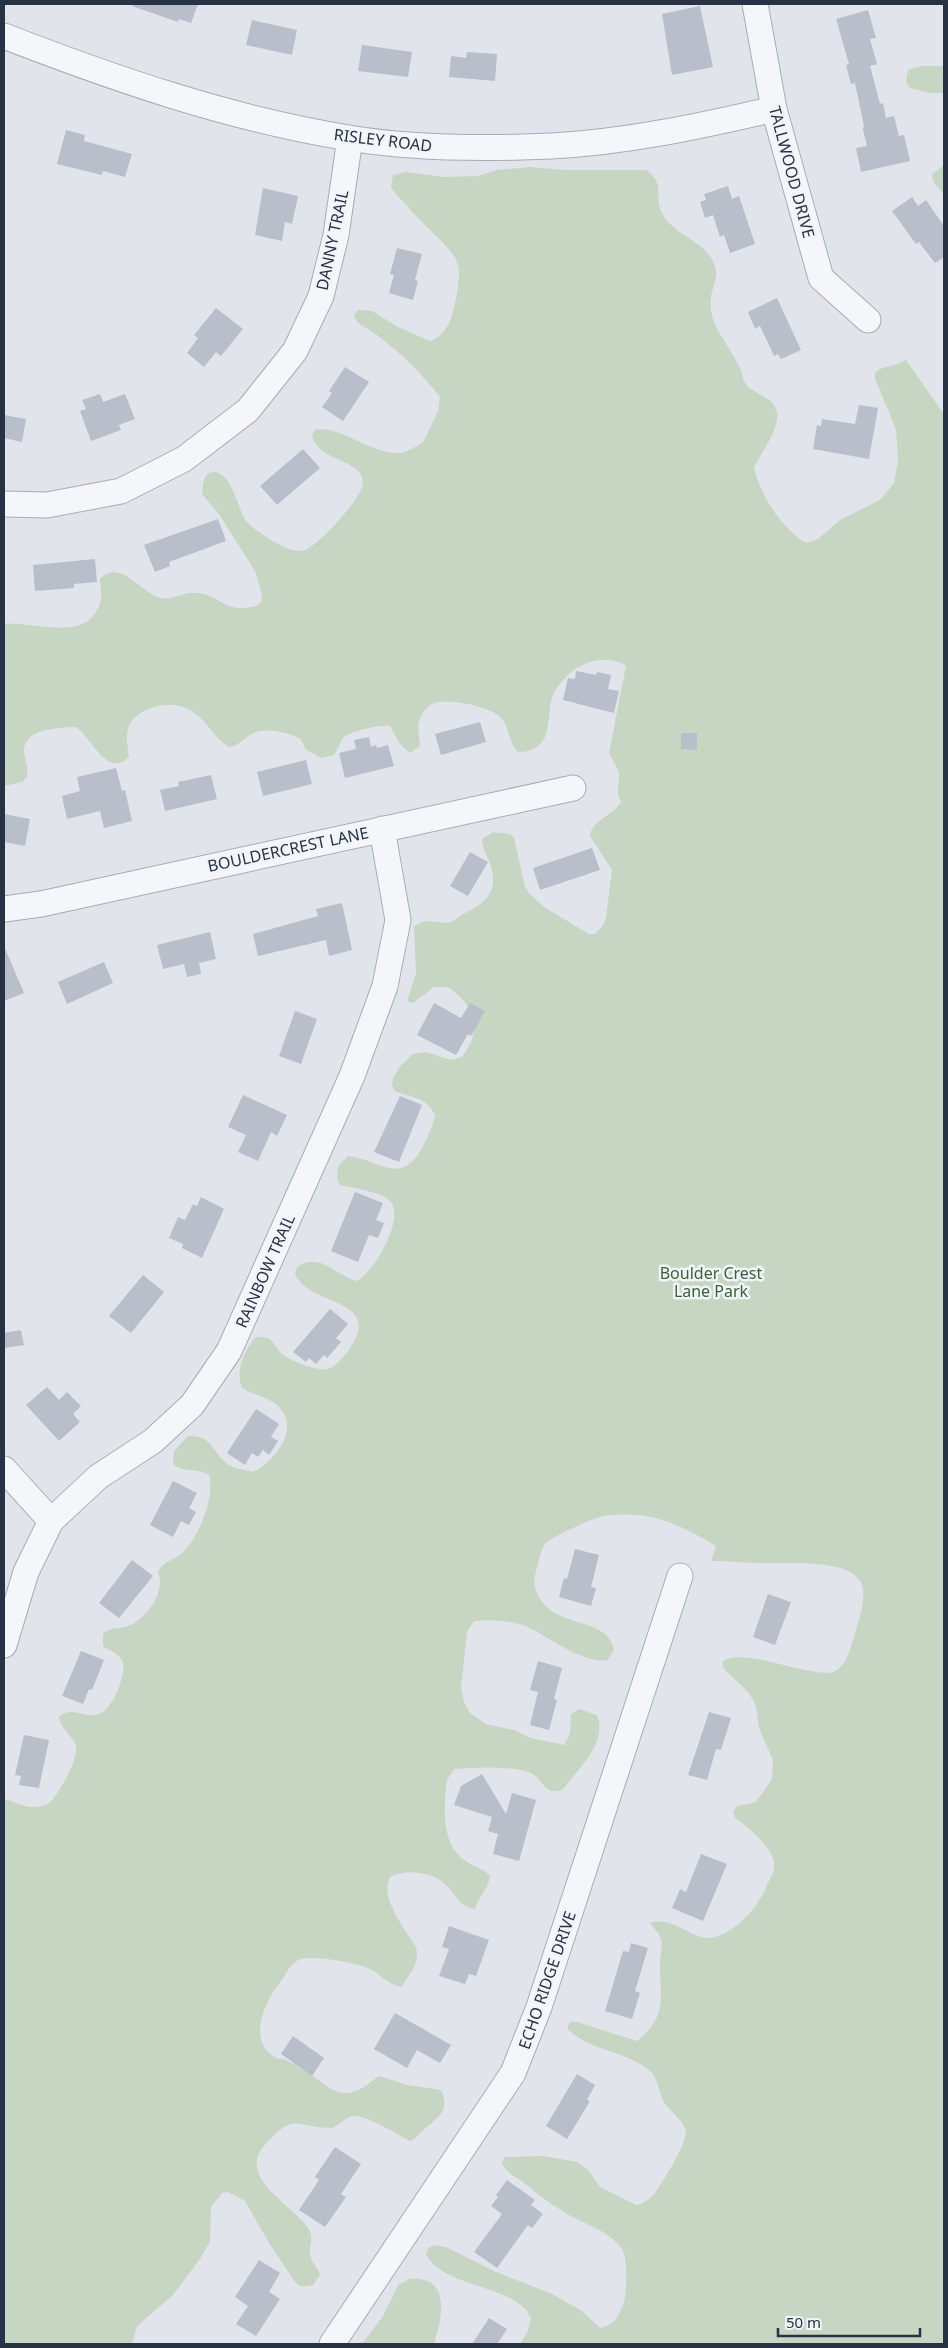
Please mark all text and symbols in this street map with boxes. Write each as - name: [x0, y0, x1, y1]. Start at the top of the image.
- street label: TALLWOOD DRIVE: [764, 104, 820, 240]
- street label: RISLEY ROAD: [333, 123, 433, 157]
- street label: DANNY TRAIL: [311, 188, 353, 292]
- street label: BOULDERCREST LANE: [206, 821, 370, 877]
- street label: RAINBOW TRAIL: [230, 1211, 300, 1331]
- park label: Boulder Crest Lane Park: [660, 1262, 763, 1302]
- street label: ECHO RIDGE DRIVE: [513, 1908, 581, 2052]
- scale bar: [778, 2306, 920, 2338]
- text: 50 m: [786, 2312, 821, 2332]

